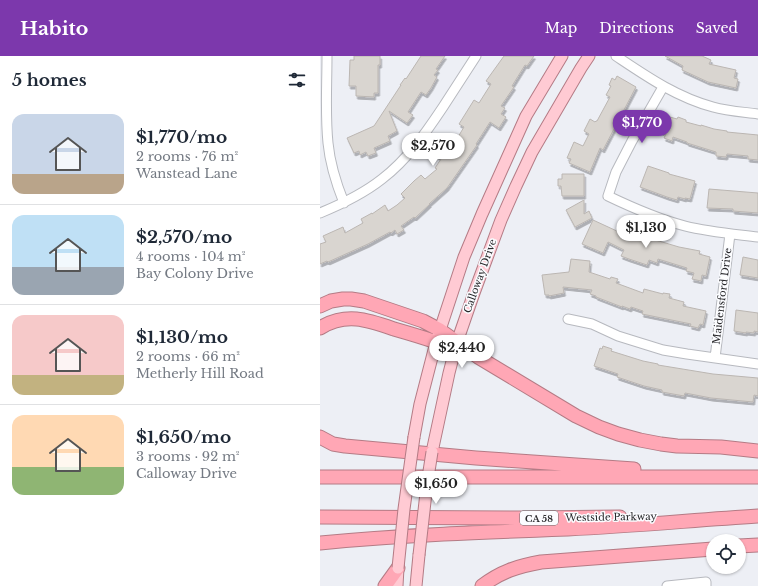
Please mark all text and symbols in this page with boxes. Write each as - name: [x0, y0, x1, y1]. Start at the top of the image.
- text: Habito: [20, 17, 88, 40]
- text: Map: [545, 19, 577, 37]
- text: Directions: [599, 19, 674, 37]
- text: Saved: [696, 19, 738, 37]
- icon: filters: [286, 69, 308, 91]
- text: 5 homes: [12, 70, 87, 91]
- pin: $1,770: [609, 110, 675, 144]
- text: $1,770: [622, 114, 662, 131]
- text: $1,770/mo: [136, 127, 227, 148]
- icon: home: [44, 130, 92, 178]
- pin: $2,570: [400, 133, 466, 167]
- text: $2,570: [411, 137, 455, 154]
- text: 2 rooms · 76 m²: [136, 148, 238, 165]
- text: Wanstead Lane: [136, 165, 237, 182]
- pin: $1,130: [613, 215, 679, 249]
- text: $1,130: [625, 219, 667, 236]
- text: $2,570/mo: [136, 227, 232, 248]
- icon: home: [44, 231, 92, 279]
- street label: Calloway Drive: [461, 237, 499, 315]
- street label: Maidensford Drive: [710, 247, 734, 345]
- text: 4 rooms · 104 m²: [136, 248, 246, 265]
- text: Bay Colony Drive: [136, 265, 254, 282]
- text: $1,130/mo: [136, 327, 228, 348]
- icon: home: [44, 331, 92, 379]
- pin: $2,440: [429, 335, 495, 369]
- text: $2,440: [438, 339, 486, 356]
- text: 2 rooms · 66 m²: [136, 348, 240, 365]
- text: Metherly Hill Road: [136, 365, 264, 382]
- text: $1,650/mo: [136, 427, 231, 448]
- icon: home: [44, 431, 92, 479]
- text: 3 rooms · 92 m²: [136, 448, 240, 465]
- text: Calloway Drive: [136, 465, 237, 482]
- pin: $1,650: [403, 471, 469, 505]
- text: $1,650: [414, 475, 458, 492]
- street label: Westside Parkway: [564, 510, 658, 524]
- road number: CA 58: [520, 511, 558, 525]
- map controls: [706, 534, 746, 574]
- button: locate: [706, 534, 746, 574]

